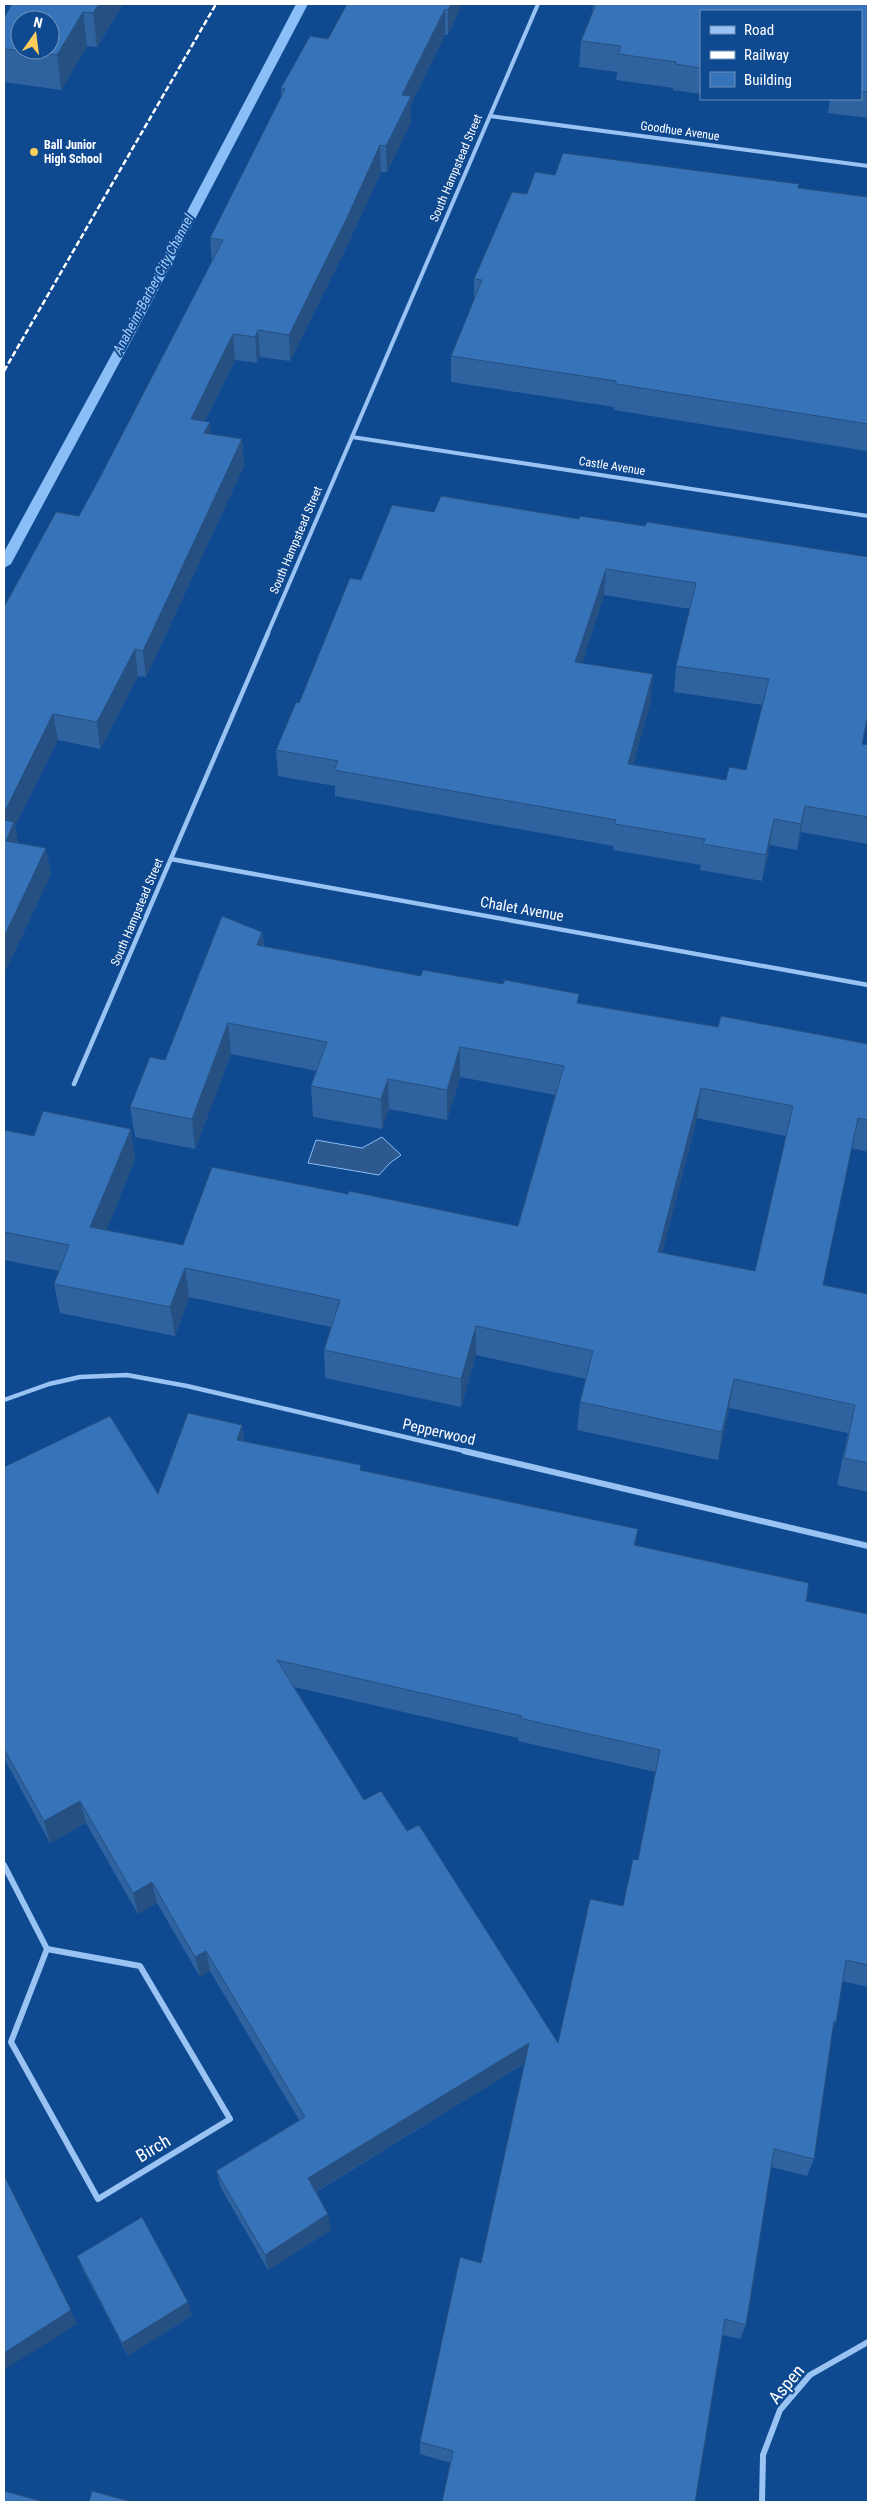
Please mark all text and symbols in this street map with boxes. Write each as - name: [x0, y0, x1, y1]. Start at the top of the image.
- north arrow: [10, 10, 60, 60]
- legend: [700, 10, 862, 100]
- text: N: [32, 14, 44, 31]
- text: Road: [744, 21, 774, 39]
- text: Railway: [744, 46, 789, 64]
- text: Building: [744, 71, 792, 89]
- street label: South Hampstead Street: [427, 112, 485, 224]
- street label: Goodhue Avenue: [640, 119, 721, 144]
- place label: Ball Junior High School: [44, 138, 102, 166]
- marker: Ball Junior High School: [28, 146, 40, 158]
- water label: Anaheim-Barber City Channel: [109, 211, 197, 358]
- street label: Castle Avenue: [578, 454, 647, 478]
- street label: South Hampstead Street: [267, 484, 325, 596]
- street label: South Hampstead Street: [108, 856, 166, 968]
- street label: Chalet Avenue: [479, 893, 565, 925]
- street label: Pepperwood: [401, 1415, 477, 1449]
- street label: Birch: [132, 2130, 174, 2166]
- street label: Aspen: [764, 2360, 808, 2408]

